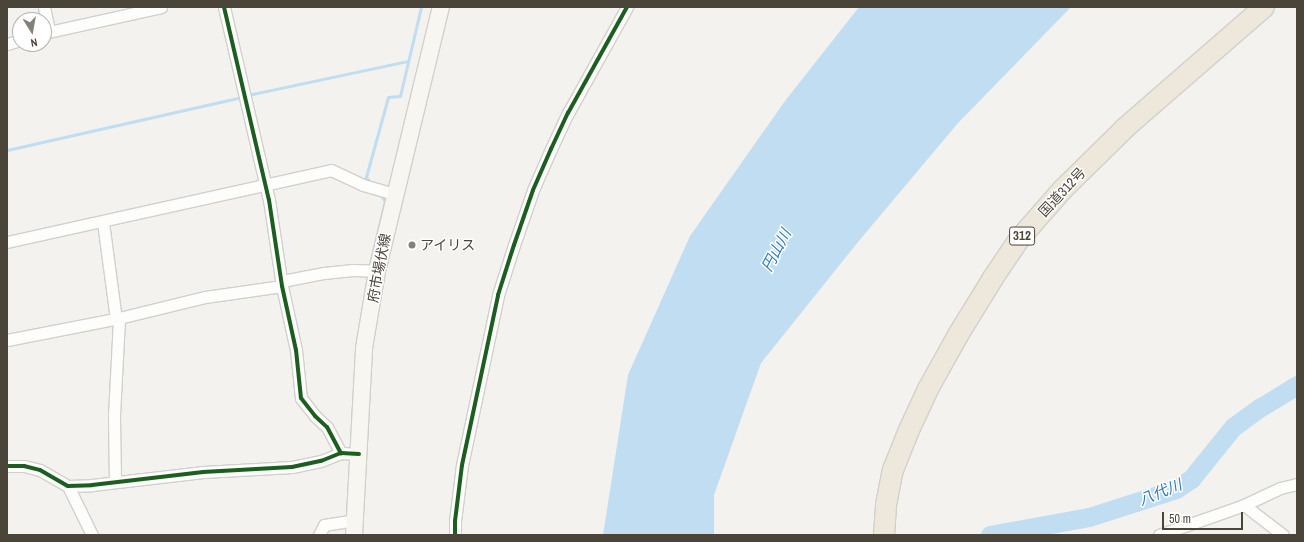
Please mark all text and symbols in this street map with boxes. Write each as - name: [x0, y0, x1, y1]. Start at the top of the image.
- north arrow: [12, 12, 52, 52]
- text: N: [30, 35, 39, 50]
- street label: 国道312号: [1035, 164, 1089, 220]
- road number: 312: [1009, 225, 1035, 247]
- water label: 円山川: [757, 226, 795, 274]
- street label: 府市場伏線: [364, 232, 394, 304]
- place label: アイリス: [420, 237, 476, 253]
- marker: アイリス: [407, 240, 417, 250]
- water label: 八代川: [1136, 475, 1184, 509]
- scale bar: [1164, 504, 1245, 530]
- text: 50 m: [1169, 511, 1191, 527]

